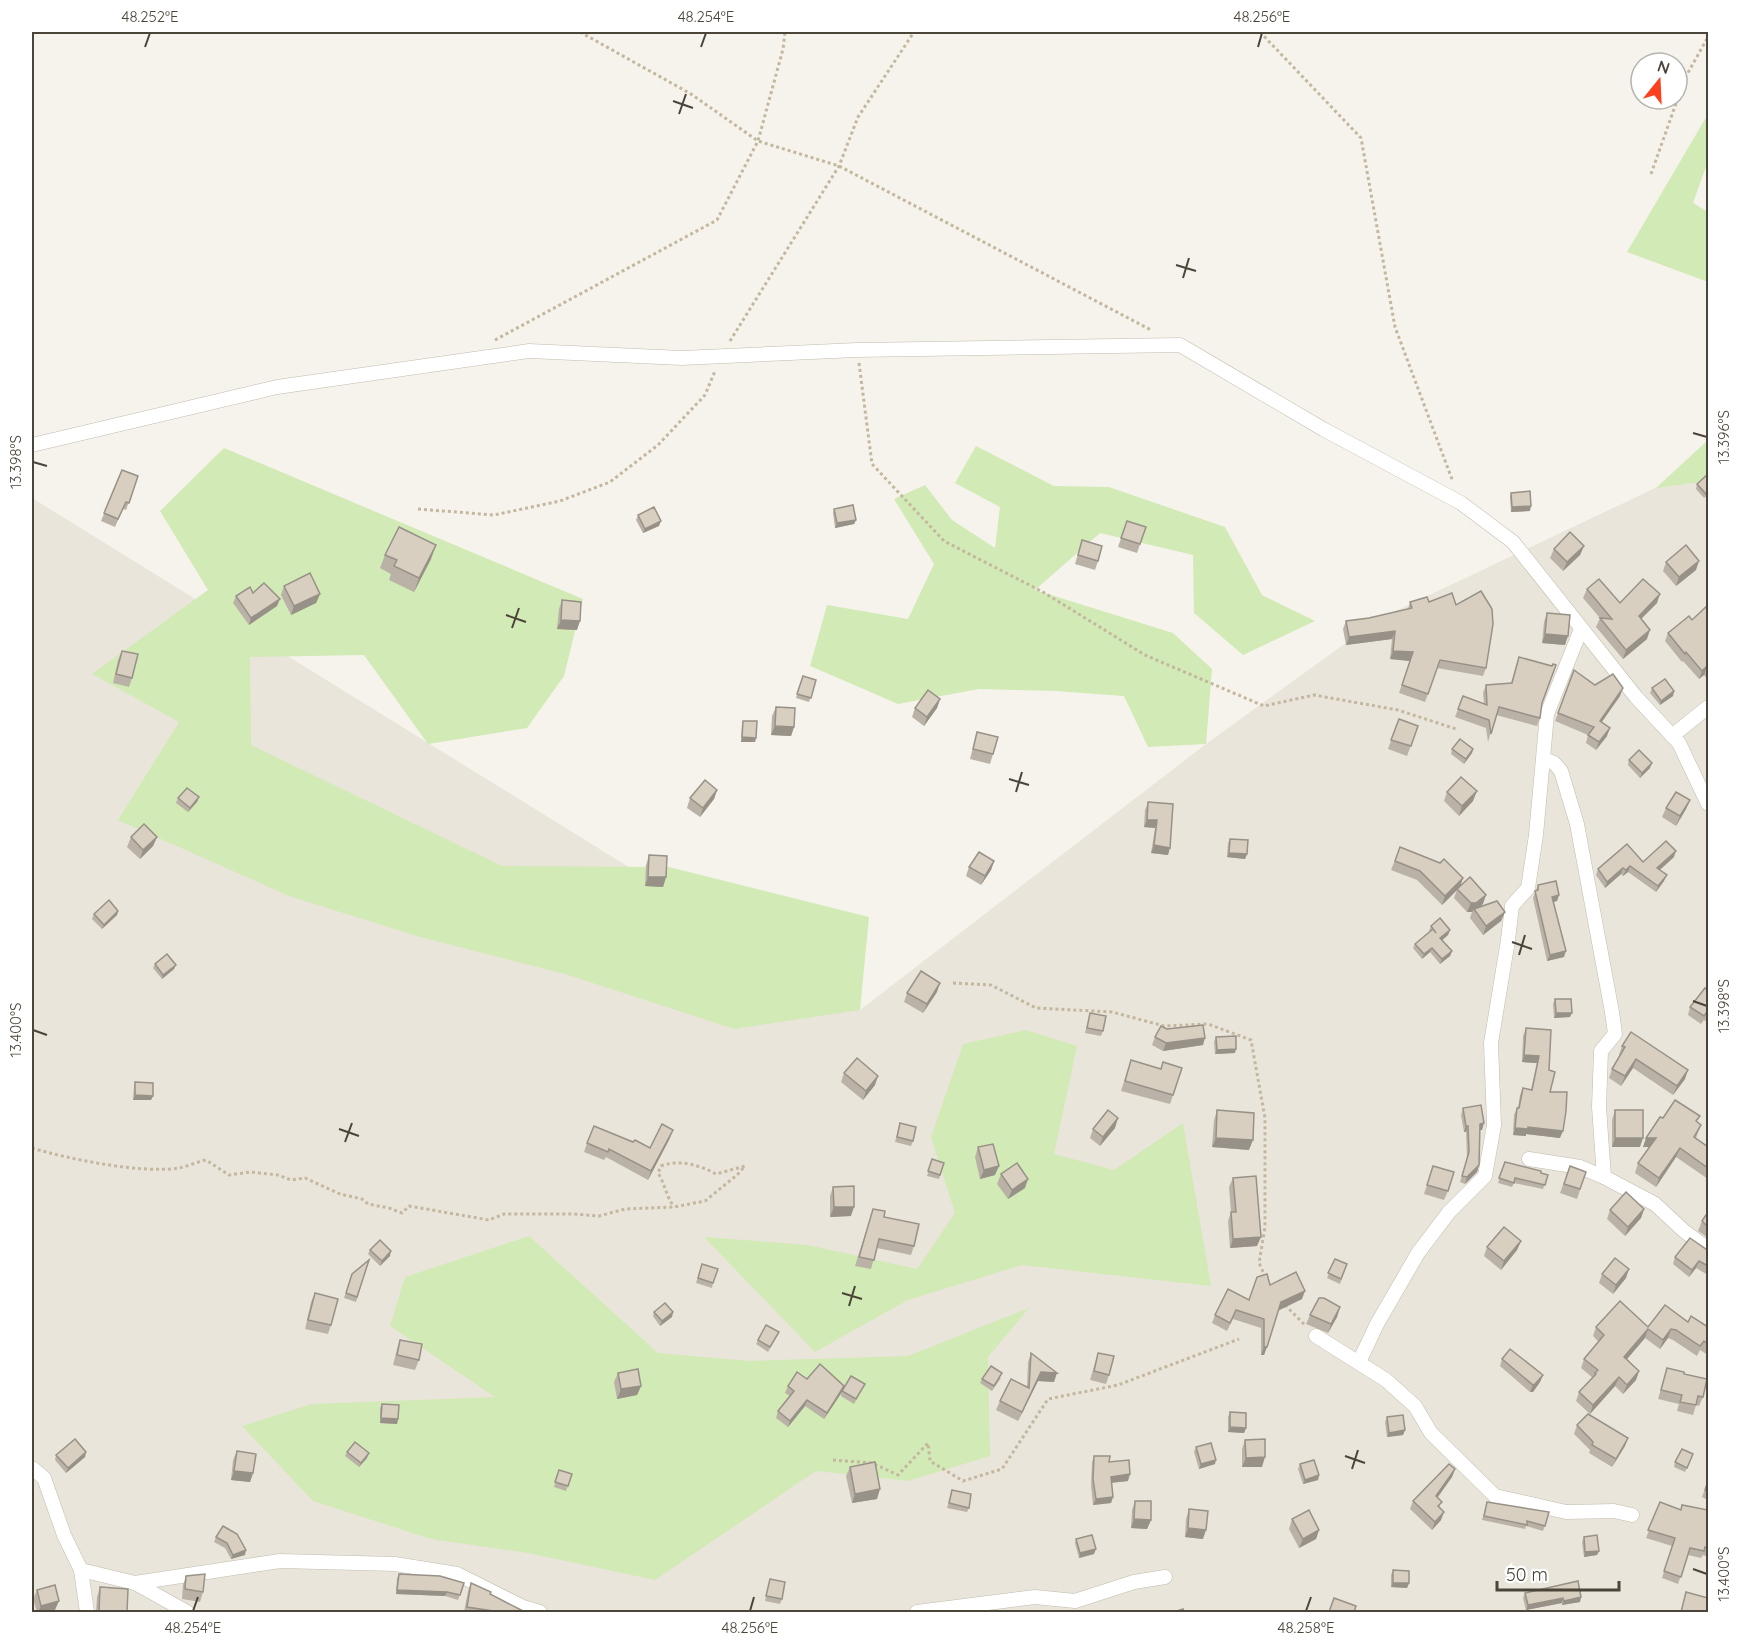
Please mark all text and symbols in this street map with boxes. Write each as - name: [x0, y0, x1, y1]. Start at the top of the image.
- text: 48.252°E: [121, 7, 179, 26]
- text: 48.254°E: [678, 7, 734, 26]
- text: 48.256°E: [1234, 7, 1290, 26]
- north arrow: [1629, 51, 1689, 111]
- text: N: [1655, 55, 1672, 78]
- text: 13.396°S: [1714, 410, 1733, 464]
- text: 13.398°S: [6, 435, 25, 489]
- text: 13.398°S: [1714, 979, 1733, 1033]
- text: 13.400°S: [6, 1003, 25, 1057]
- text: 13.400°S: [1714, 1547, 1733, 1601]
- scale bar: [1497, 1554, 1618, 1592]
- text: 50 m: [1506, 1563, 1548, 1586]
- text: 48.254°E: [165, 1618, 221, 1637]
- text: 48.256°E: [722, 1618, 778, 1637]
- text: 48.258°E: [1278, 1618, 1334, 1637]

